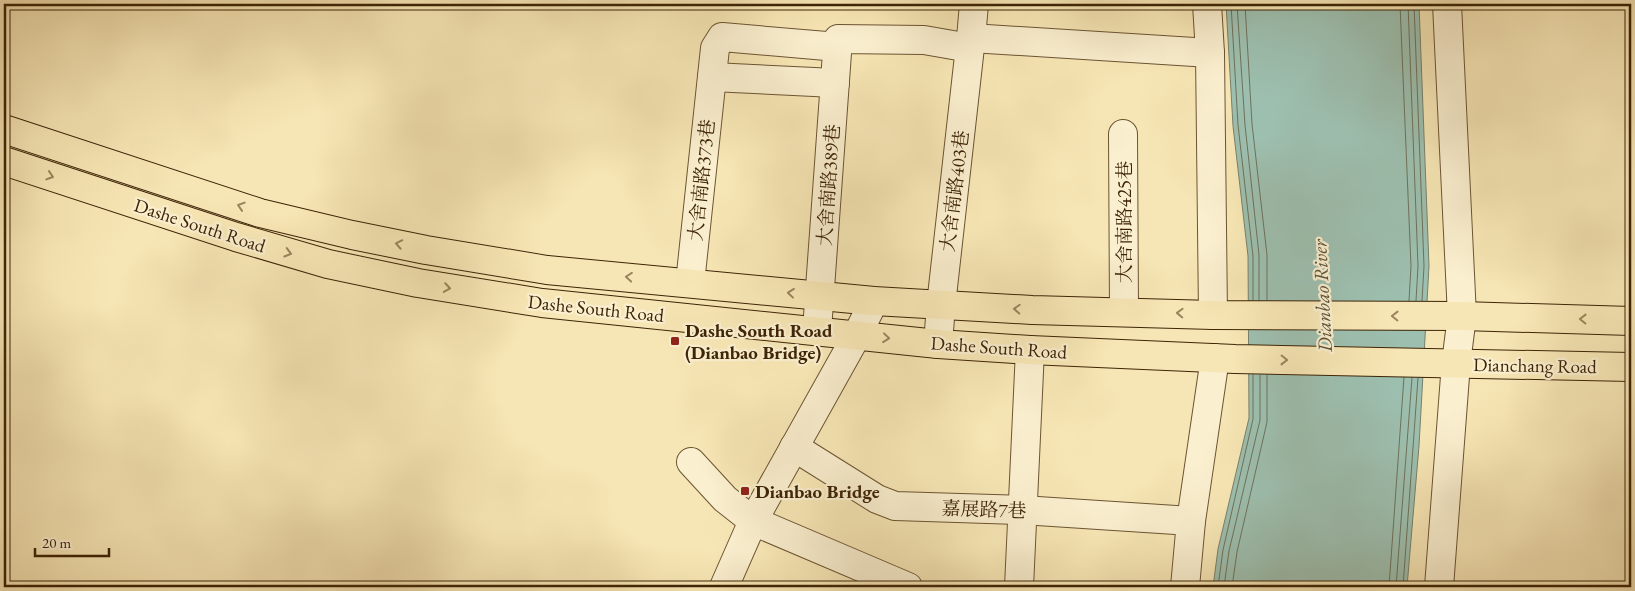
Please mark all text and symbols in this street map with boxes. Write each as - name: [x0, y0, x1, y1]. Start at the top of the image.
- street label: 大舍南路373巷: [683, 118, 720, 242]
- street label: 大舍南路389巷: [812, 123, 845, 247]
- street label: 大舍南路403巷: [935, 129, 974, 253]
- street label: 大舍南路425巷: [1112, 161, 1137, 283]
- one-way arrow: [45, 171, 54, 181]
- street label: Dashe South Road: [131, 192, 269, 259]
- one-way arrow: [237, 202, 246, 212]
- water label: Dianbao River: [1306, 237, 1338, 354]
- one-way arrow: [394, 240, 403, 250]
- one-way arrow: [284, 247, 292, 257]
- one-way arrow: [625, 272, 633, 283]
- one-way arrow: [442, 282, 451, 292]
- one-way arrow: [786, 288, 794, 299]
- street label: Dashe South Road: [527, 289, 666, 328]
- one-way arrow: [1013, 304, 1021, 315]
- one-way arrow: [1176, 308, 1184, 319]
- one-way arrow: [1390, 311, 1398, 321]
- one-way arrow: [1578, 314, 1586, 325]
- place label: Dashe South Road (Dianbao Bridge): [685, 318, 833, 365]
- street label: Dashe South Road: [930, 330, 1068, 365]
- one-way arrow: [882, 332, 890, 343]
- marker: Dashe South Road (Dianbao Bridge): [669, 335, 681, 347]
- street label: Dianchang Road: [1473, 352, 1597, 379]
- one-way arrow: [1280, 355, 1288, 365]
- place label: Dianbao Bridge: [755, 479, 880, 504]
- marker: Dianbao Bridge: [739, 485, 751, 497]
- street label: 嘉展路7巷: [941, 496, 1027, 523]
- scale bar: [35, 526, 109, 558]
- text: 20 m: [42, 533, 71, 552]

